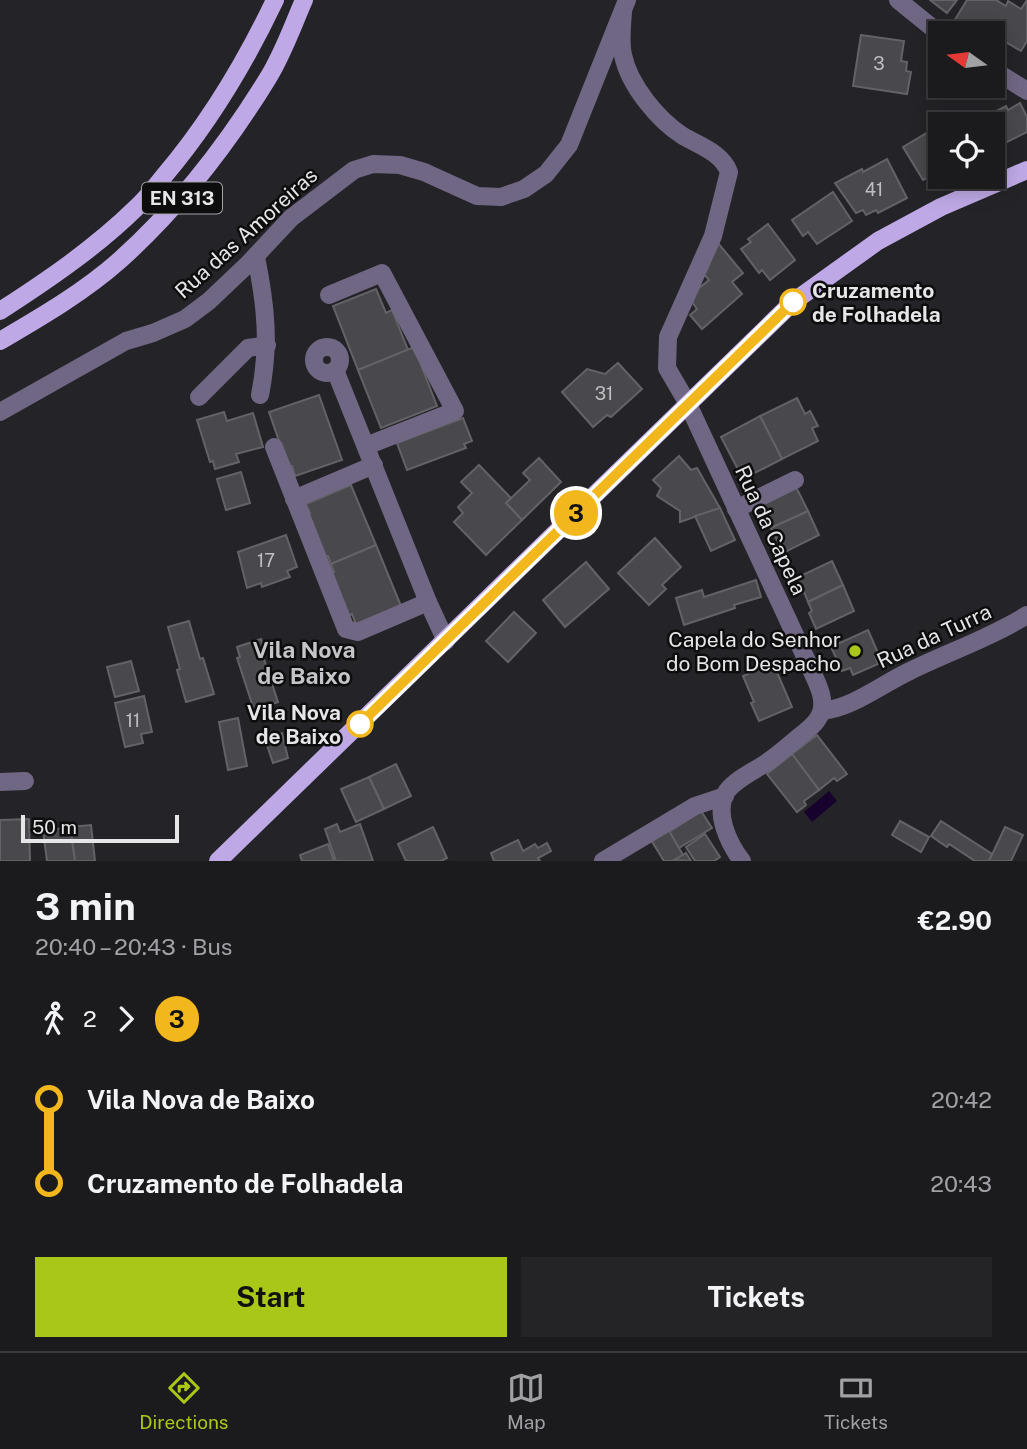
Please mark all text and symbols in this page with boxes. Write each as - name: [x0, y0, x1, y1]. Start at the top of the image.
- north arrow: [928, 21, 1004, 98]
- map controls: [928, 21, 1005, 189]
- house number: 3: [873, 53, 885, 74]
- button: locate: [928, 112, 1005, 189]
- street label: Rua das Amoreiras: [170, 163, 322, 303]
- house number: 41: [865, 179, 883, 200]
- road number: EN 313: [142, 182, 222, 214]
- place label: Cruzamento de Folhadela: [812, 278, 941, 327]
- marker: Cruzamento de Folhadela: [780, 289, 806, 315]
- house number: 31: [595, 383, 613, 404]
- street label: Rua da Capela: [730, 461, 812, 599]
- line badge: 3: [553, 490, 599, 536]
- text: 3: [568, 499, 584, 527]
- house number: 17: [257, 550, 275, 571]
- street label: Rua da Turra: [873, 599, 995, 673]
- place label: Capela do Senhor do Bom Despacho: [666, 627, 841, 676]
- district label: Vila Nova de Baixo: [252, 636, 356, 689]
- marker: Capela do Senhor do Bom Despacho: [847, 643, 863, 659]
- place label: Vila Nova de Baixo: [247, 700, 341, 749]
- house number: 11: [126, 710, 140, 731]
- marker: Vila Nova de Baixo: [347, 711, 373, 737]
- scale bar: [21, 812, 178, 844]
- text: 50 m: [32, 816, 77, 838]
- text: 3 min: [35, 884, 136, 929]
- text: €2.90: [918, 905, 992, 936]
- text: 20:40 – 20:43 · Bus: [35, 933, 232, 960]
- icon: walk: [35, 1000, 73, 1038]
- icon: forward: [107, 1000, 145, 1038]
- text: 2: [83, 1005, 97, 1032]
- text: 3: [169, 1005, 185, 1033]
- text: Vila Nova de Baixo: [87, 1084, 315, 1115]
- text: 20:42: [931, 1086, 992, 1113]
- text: Cruzamento de Folhadela: [87, 1168, 403, 1199]
- text: 20:43: [930, 1170, 992, 1197]
- button: Start: [35, 1257, 507, 1337]
- button: Tickets: [521, 1257, 992, 1337]
- tab: Directions: [139, 1369, 228, 1433]
- tab: Map: [507, 1369, 546, 1433]
- tab: Tickets: [824, 1369, 888, 1433]

